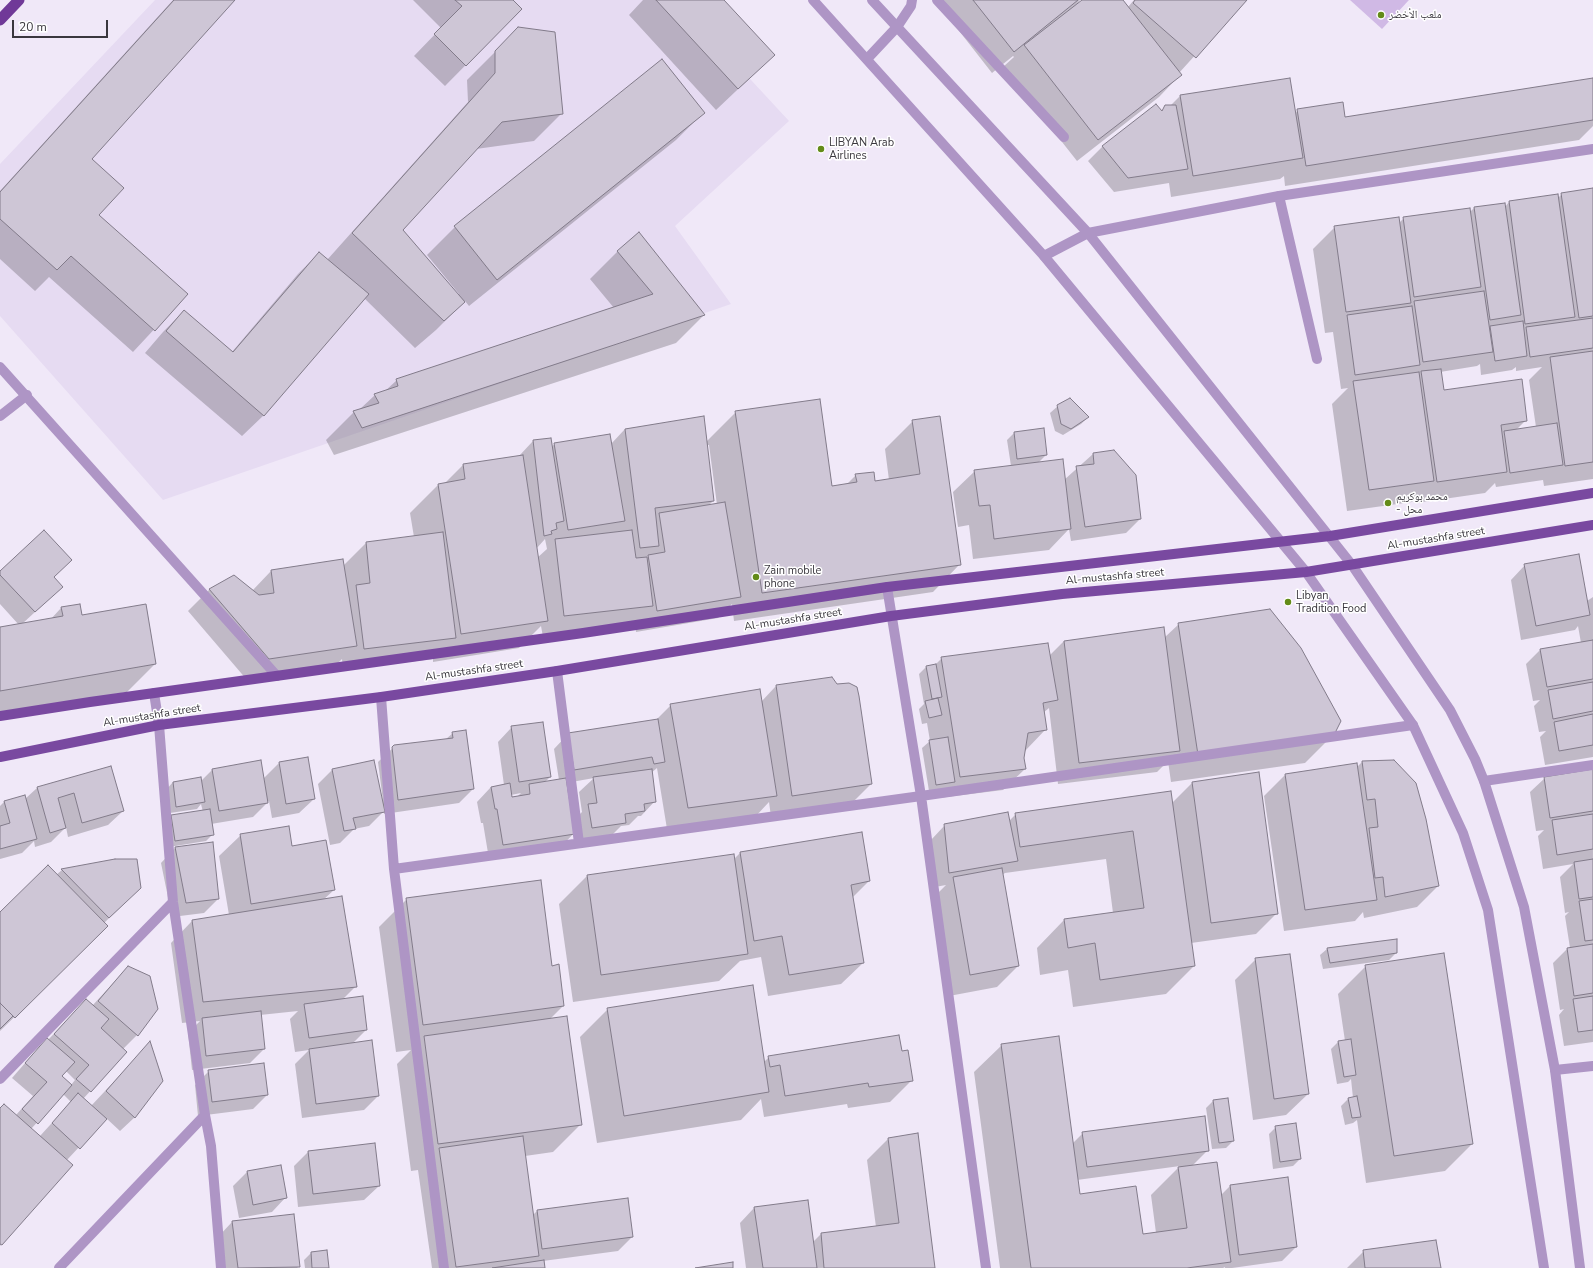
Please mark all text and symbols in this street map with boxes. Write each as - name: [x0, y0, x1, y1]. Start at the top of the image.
- place label: ملعب الأخضر: [1389, 8, 1441, 22]
- marker: ملعب الأخضر: [1376, 10, 1386, 20]
- scale bar: [14, 12, 110, 38]
- text: 20 m: [19, 19, 47, 35]
- place label: LIBYAN Arab Airlines: [829, 136, 894, 162]
- marker: LIBYAN Arab Airlines: [816, 144, 826, 154]
- place label: محمد بوكريم - محل: [1396, 490, 1448, 516]
- marker: محمد بوكريم - محل: [1383, 498, 1393, 508]
- street label: Al-mustashfa street: [1386, 525, 1486, 553]
- place label: Zain mobile phone: [764, 564, 821, 590]
- street label: Al-mustashfa street: [1065, 566, 1165, 588]
- marker: Zain mobile phone: [751, 572, 761, 582]
- place label: Libyan Tradition Food: [1296, 589, 1367, 615]
- marker: Libyan Tradition Food: [1283, 597, 1293, 607]
- street label: Al-mustashfa street: [743, 606, 843, 634]
- street label: Al-mustashfa street: [424, 658, 524, 684]
- street label: Al-mustashfa street: [102, 702, 202, 730]

